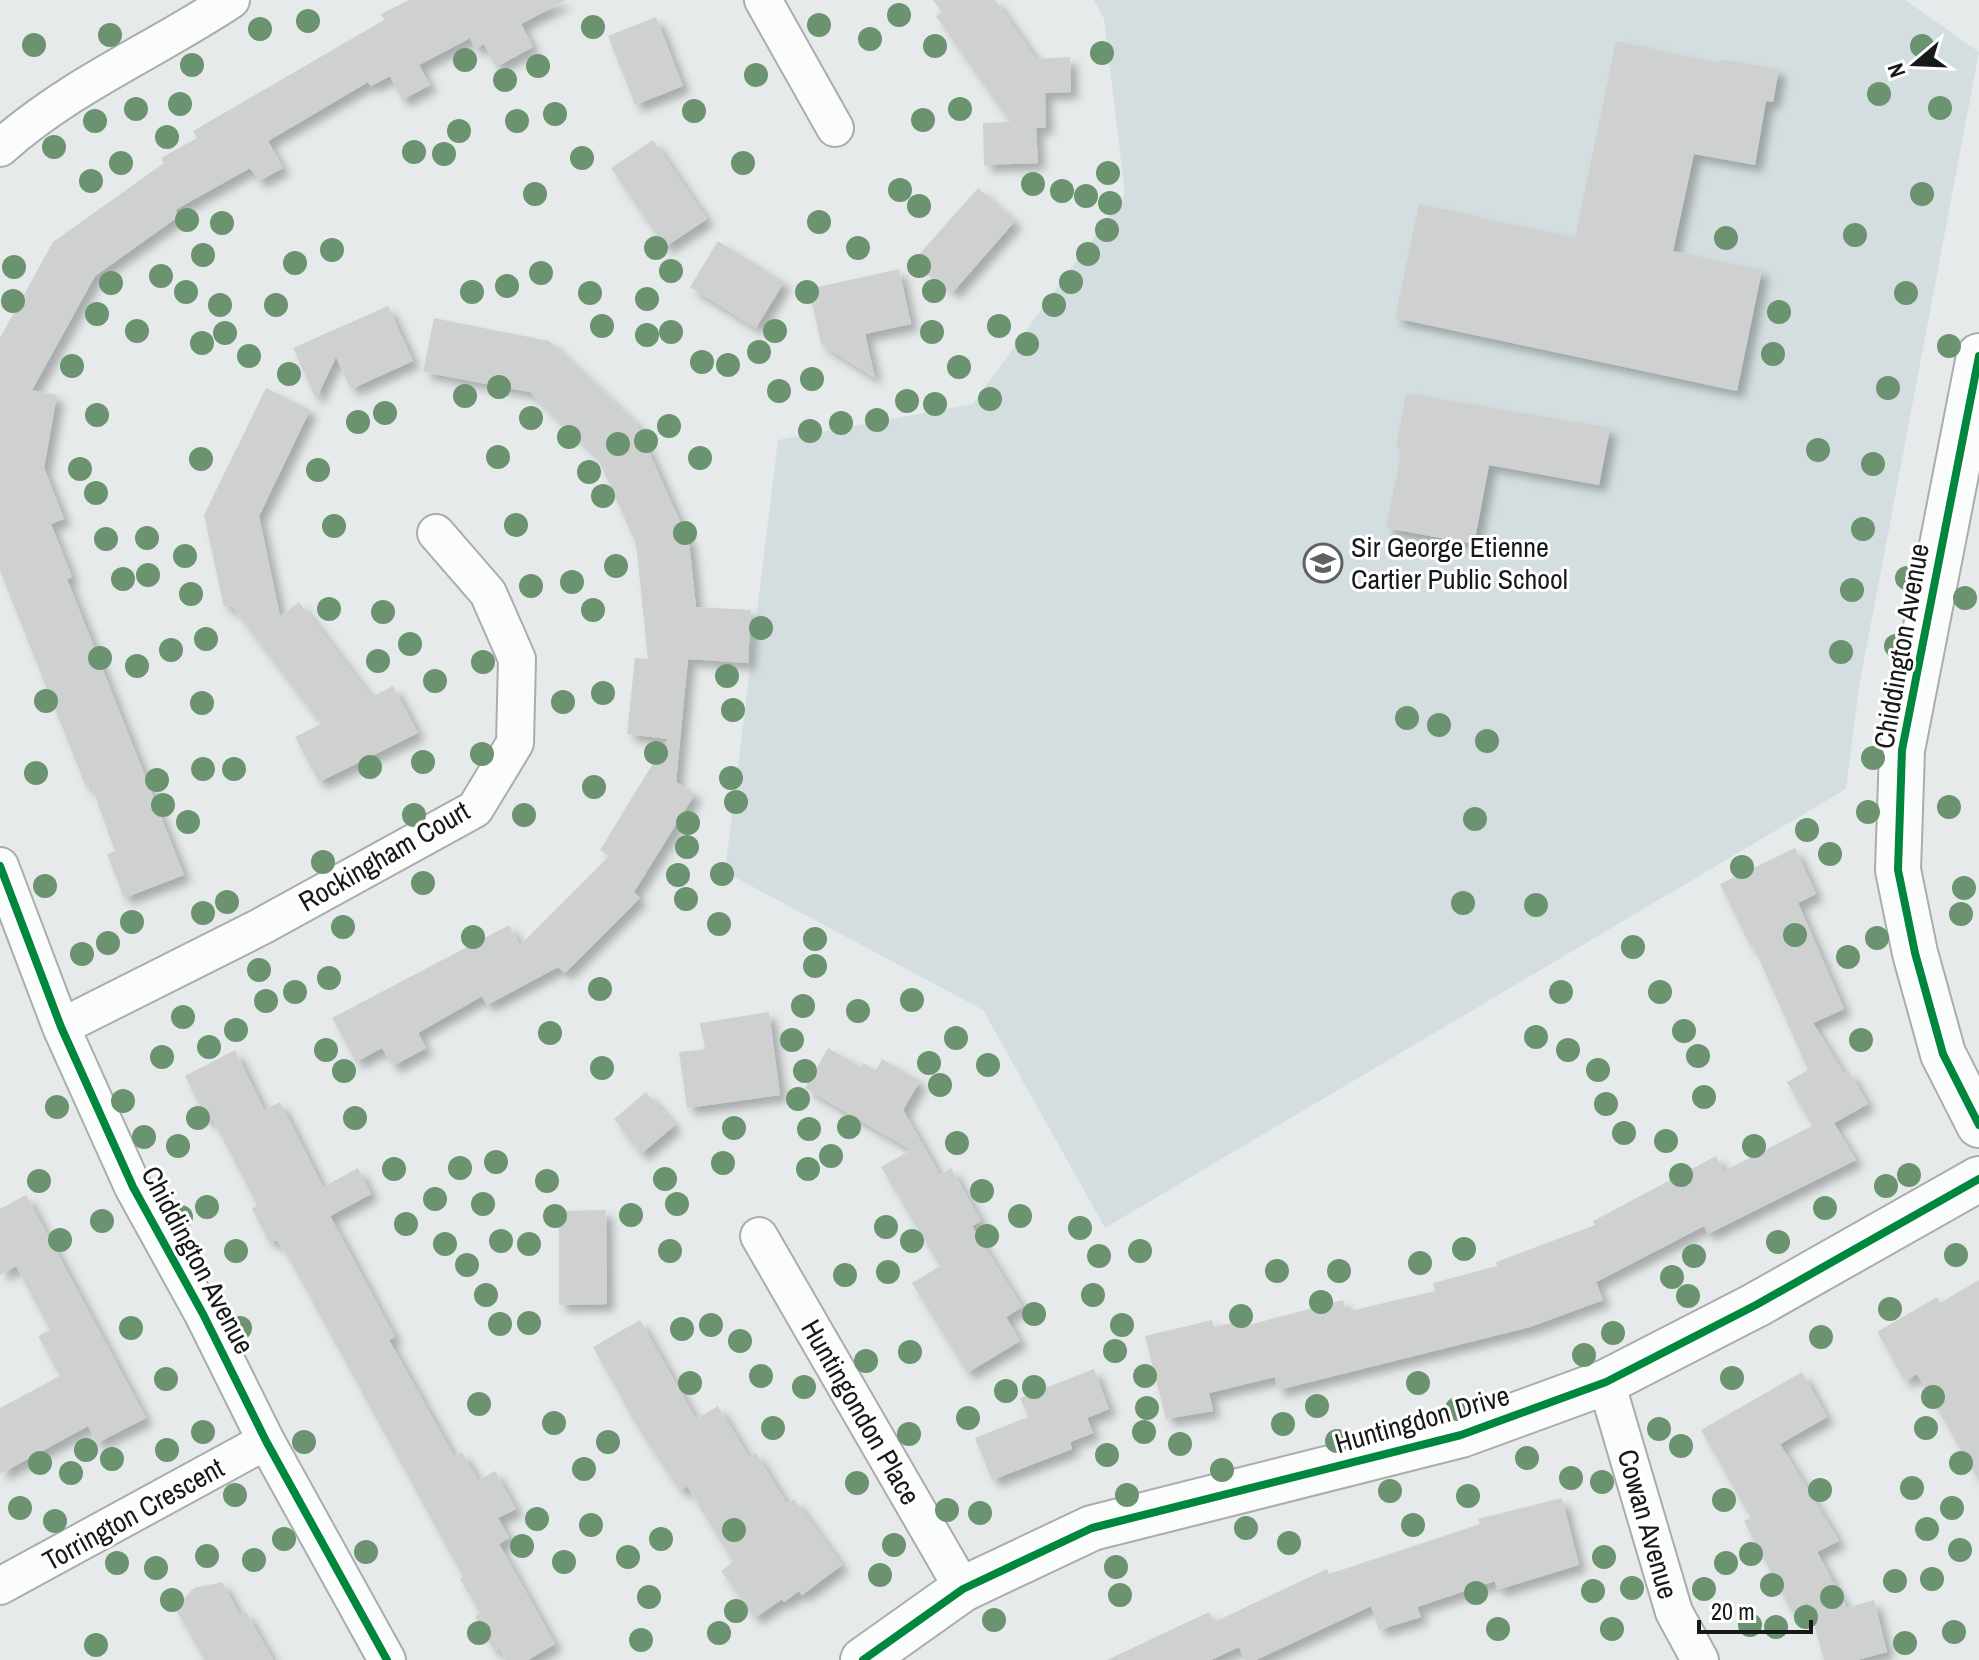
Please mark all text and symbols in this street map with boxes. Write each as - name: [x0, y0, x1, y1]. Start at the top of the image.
- north arrow: [1875, 24, 1955, 104]
- text: N: [1880, 59, 1912, 82]
- place label: Sir George Etienne Cartier Public School: [1351, 528, 1568, 598]
- street label: Chiddington Avenue: [1864, 540, 1938, 752]
- school or university icon: Sir George Etienne Cartier Public School: [1302, 542, 1344, 584]
- street label: Rockingham Court: [292, 792, 476, 920]
- street label: Chiddington Avenue: [132, 1159, 264, 1361]
- street label: Huntingondon Place: [793, 1312, 929, 1512]
- street label: Huntingdon Drive: [1330, 1376, 1514, 1462]
- street label: Cowan Avenue: [1609, 1445, 1687, 1603]
- street label: Torrington Crescent: [36, 1449, 230, 1579]
- scale bar: [1699, 1584, 1811, 1634]
- text: 20 m: [1711, 1595, 1755, 1627]

